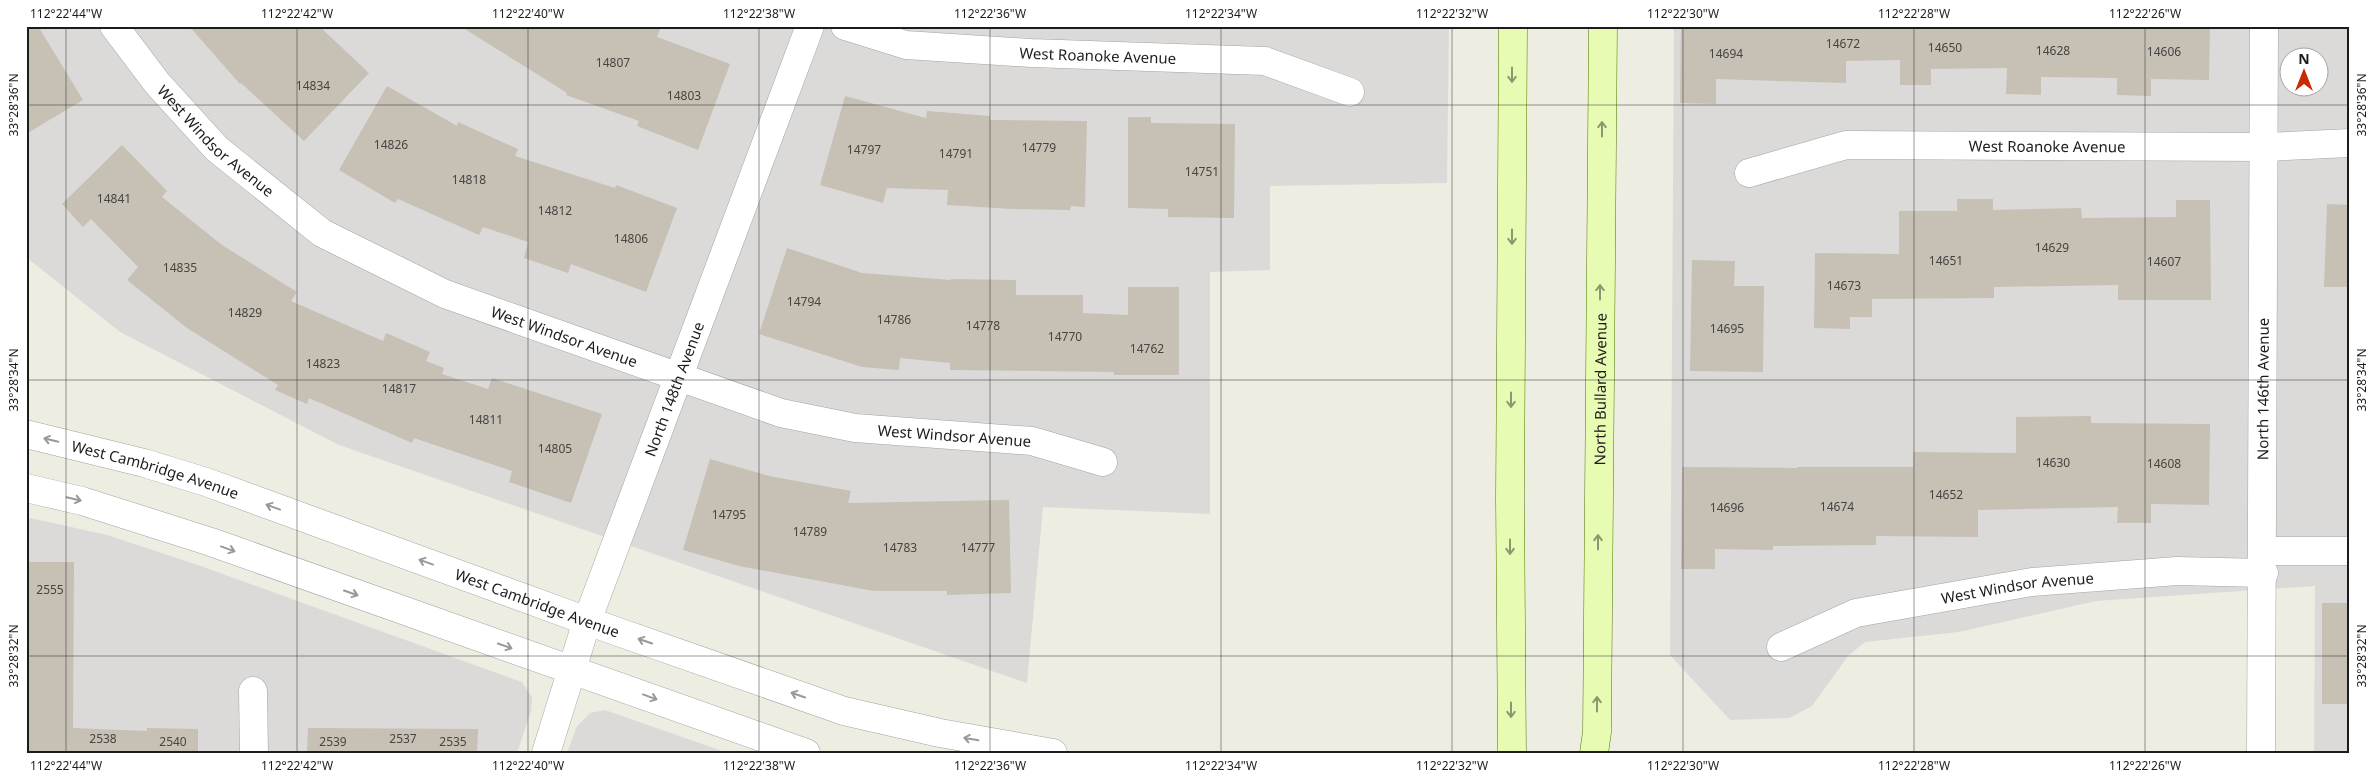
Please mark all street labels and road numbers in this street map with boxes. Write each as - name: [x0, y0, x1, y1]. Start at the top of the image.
- street label: West Roanoke Avenue: [1019, 42, 1177, 68]
- street label: West Windsor Avenue: [153, 80, 278, 201]
- street label: West Roanoke Avenue: [1969, 136, 2126, 156]
- street label: West Windsor Avenue: [488, 301, 640, 371]
- street label: North Bullard Avenue: [1589, 313, 1611, 465]
- street label: North 146th Avenue: [2252, 318, 2273, 460]
- street label: North 148th Avenue: [640, 319, 708, 459]
- street label: West Windsor Avenue: [877, 420, 1032, 451]
- street label: West Cambridge Avenue: [70, 436, 242, 503]
- street label: West Cambridge Avenue: [452, 564, 622, 642]
- street label: West Windsor Avenue: [1940, 567, 2095, 608]

